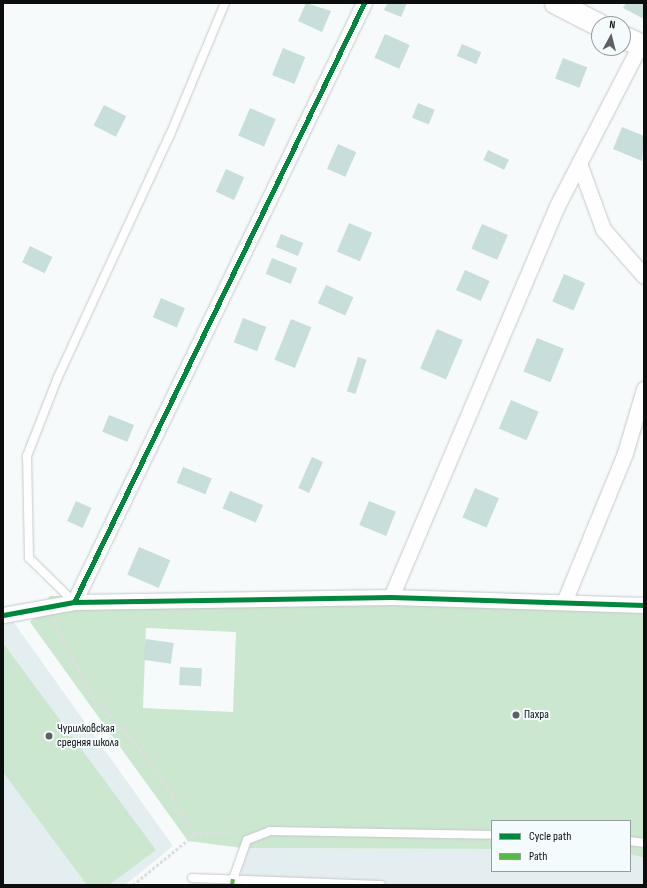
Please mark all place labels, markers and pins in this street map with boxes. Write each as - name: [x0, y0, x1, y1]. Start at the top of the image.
- place label: Пахра: [524, 708, 549, 722]
- marker: Пахра: [511, 710, 521, 720]
- place label: Чурилковская средняя школа: [57, 722, 119, 750]
- marker: Чурилковская средняя школа: [44, 731, 54, 741]

